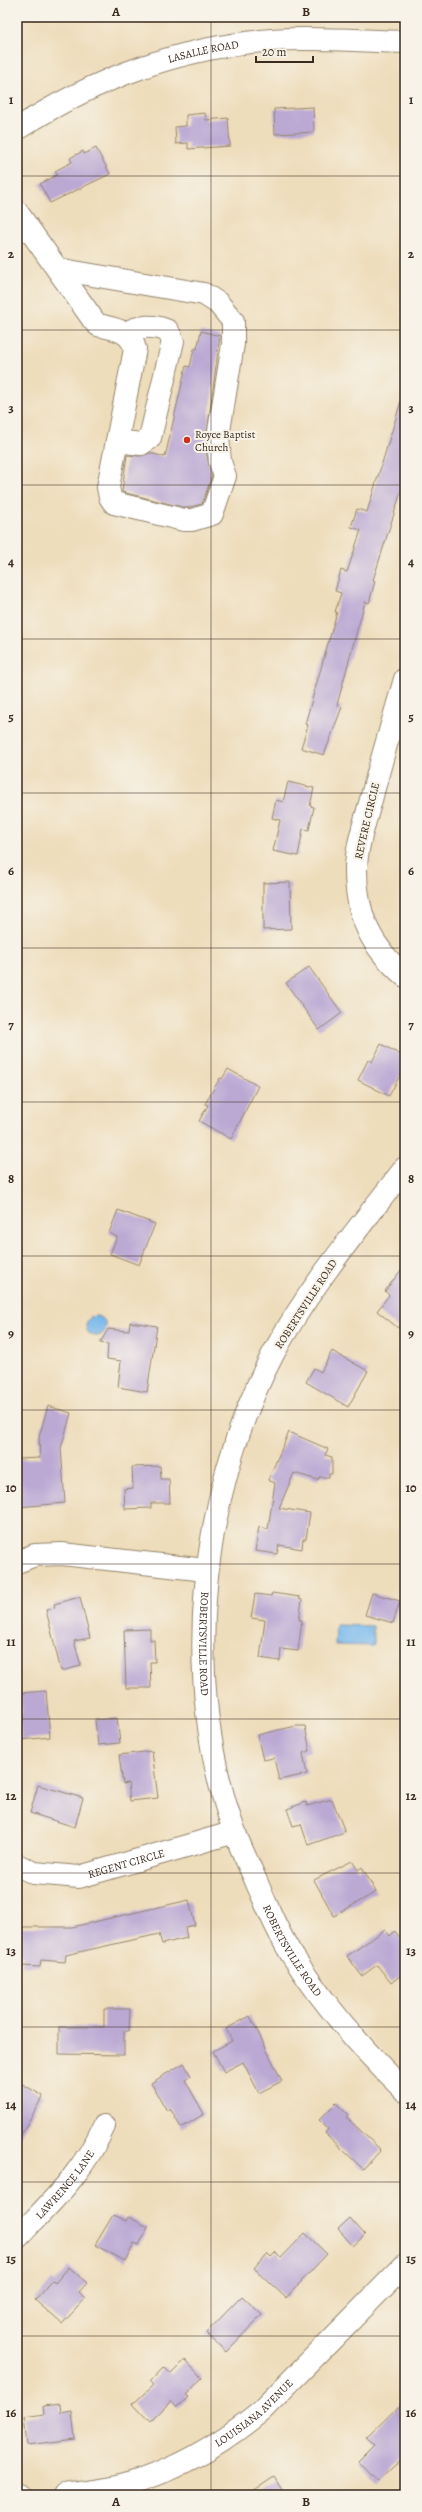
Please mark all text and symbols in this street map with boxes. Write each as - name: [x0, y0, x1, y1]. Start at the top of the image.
- text: A: [111, 3, 121, 20]
- text: B: [302, 3, 310, 20]
- street label: LASALLE ROAD: [166, 36, 240, 66]
- scale bar: [256, 38, 313, 64]
- text: 20 m: [262, 44, 286, 60]
- text: 1: [9, 91, 14, 108]
- text: 1: [409, 91, 414, 108]
- text: 2: [8, 245, 15, 262]
- text: 2: [408, 245, 415, 262]
- text: 3: [8, 399, 14, 416]
- text: 3: [408, 399, 414, 416]
- place label: Royce Baptist Church: [195, 427, 256, 455]
- marker: Royce Baptist Church: [182, 435, 192, 445]
- text: 4: [8, 553, 14, 570]
- text: 4: [408, 553, 414, 570]
- text: 5: [8, 708, 14, 725]
- text: 5: [408, 708, 414, 725]
- street label: REVERE CIRCLE: [351, 781, 383, 861]
- text: 6: [8, 862, 14, 879]
- text: 6: [408, 862, 414, 879]
- text: 7: [8, 1016, 14, 1033]
- text: 7: [408, 1016, 414, 1033]
- text: 8: [8, 1170, 14, 1187]
- text: 8: [408, 1170, 414, 1187]
- street label: ROBERTSVILLE ROAD: [271, 1256, 341, 1352]
- text: 9: [8, 1325, 14, 1342]
- text: 9: [408, 1325, 414, 1342]
- text: 10: [5, 1479, 17, 1496]
- text: 10: [405, 1479, 417, 1496]
- street label: ROBERTSVILLE ROAD: [196, 1591, 213, 1697]
- text: 11: [6, 1633, 16, 1650]
- text: 11: [406, 1633, 416, 1650]
- text: 12: [6, 1787, 17, 1804]
- text: 12: [406, 1787, 417, 1804]
- street label: REGENT CIRCLE: [86, 1845, 166, 1882]
- street label: ROBERTSVILLE ROAD: [260, 1902, 326, 1999]
- text: 13: [6, 1942, 17, 1959]
- text: 13: [406, 1942, 417, 1959]
- text: 14: [6, 2096, 16, 2113]
- text: 14: [406, 2096, 416, 2113]
- street label: LAWRENCE LANE: [32, 2147, 98, 2222]
- text: 15: [6, 2250, 17, 2267]
- text: 15: [406, 2250, 417, 2267]
- street label: LOUISIANA AVENUE: [212, 2376, 296, 2450]
- text: 16: [6, 2404, 16, 2421]
- text: 16: [406, 2404, 416, 2421]
- text: A: [111, 2493, 121, 2510]
- text: B: [302, 2493, 310, 2510]

